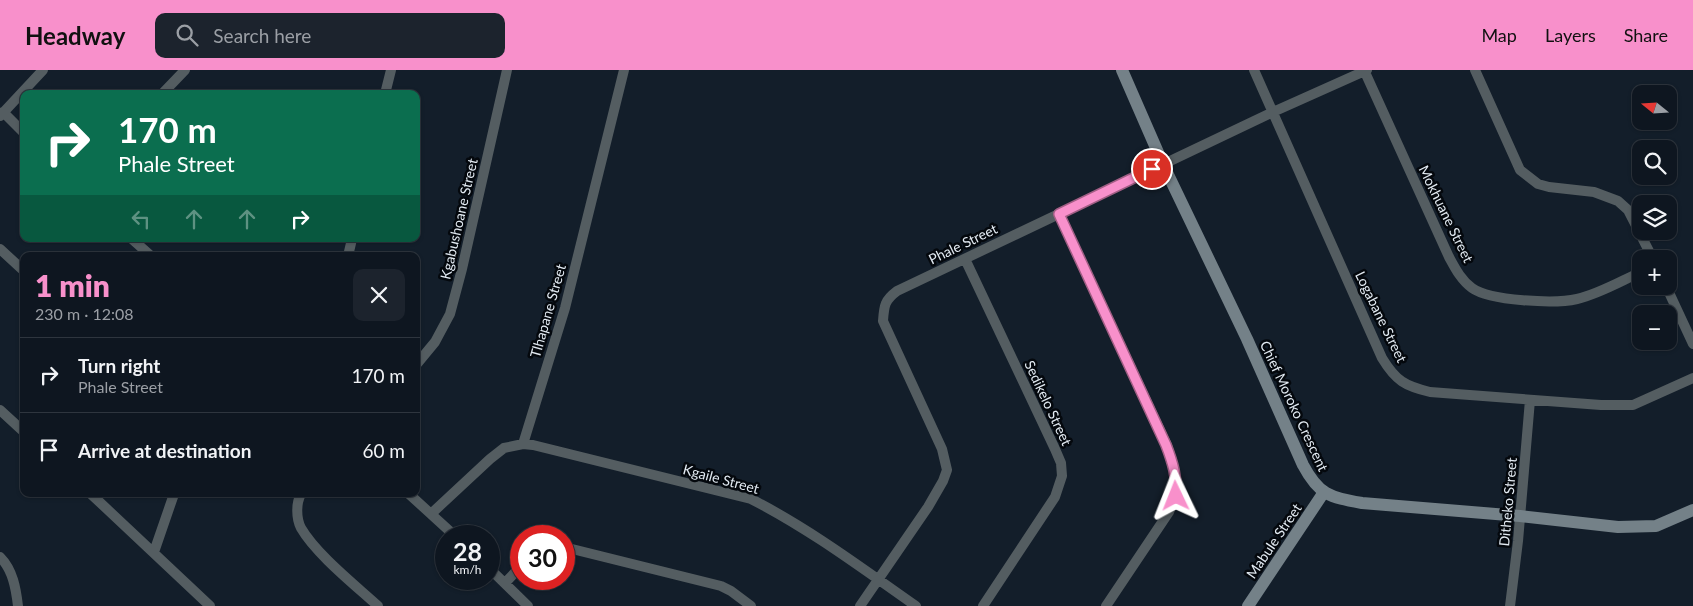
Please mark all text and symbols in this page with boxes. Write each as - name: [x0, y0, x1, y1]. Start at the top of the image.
- search box: [155, 13, 505, 58]
- text: Headway: [25, 21, 125, 50]
- icon: search: [173, 21, 201, 49]
- text: Search here: [213, 24, 311, 47]
- text: Map: [1481, 24, 1517, 46]
- text: Layers: [1545, 24, 1596, 46]
- text: Share: [1624, 24, 1668, 46]
- north arrow: [1632, 85, 1678, 130]
- map controls: [1632, 85, 1677, 350]
- text: 170 m: [118, 108, 217, 150]
- icon: right: [35, 110, 100, 175]
- button: search: [1632, 140, 1677, 185]
- pin: [1131, 148, 1173, 190]
- text: Phale Street: [118, 150, 235, 177]
- icon: arrive: [1138, 155, 1166, 183]
- street label: Kgabushoane Street: [436, 157, 481, 281]
- street label: Mokhuane Street: [1416, 162, 1477, 265]
- button: layers: [1632, 195, 1677, 240]
- icon: left: [127, 205, 155, 233]
- icon: ahead: [180, 205, 208, 233]
- icon: ahead: [233, 205, 261, 233]
- icon: right: [286, 205, 314, 233]
- street label: Phale Street: [926, 220, 1000, 267]
- button: +: [1632, 250, 1677, 295]
- street label: Tlhapane Street: [526, 262, 569, 360]
- text: 1 min: [35, 267, 110, 303]
- street label: Logabane Street: [1352, 268, 1411, 365]
- button: close: [353, 269, 405, 321]
- text: 230 m · 12:08: [35, 304, 134, 323]
- button: −: [1632, 305, 1677, 350]
- street label: Chief Moroko Crescent: [1257, 338, 1332, 474]
- text: Turn right: [78, 354, 160, 377]
- street label: Sedikelo Street: [1021, 358, 1076, 448]
- icon: right: [35, 361, 63, 389]
- text: 170 m: [351, 364, 405, 387]
- text: Phale Street: [78, 377, 163, 396]
- icon: arrive: [35, 436, 63, 464]
- text: Arrive at destination: [78, 439, 251, 462]
- text: 60 m: [362, 439, 405, 462]
- street label: Ditheko Street: [1495, 457, 1520, 547]
- street label: Kgaile Street: [681, 460, 761, 497]
- position arrow: [1149, 469, 1201, 521]
- street label: Mabule Street: [1242, 500, 1305, 581]
- speed limit sign: 30: [510, 525, 575, 590]
- text: 28: [453, 536, 482, 566]
- text: km/h: [453, 562, 482, 577]

